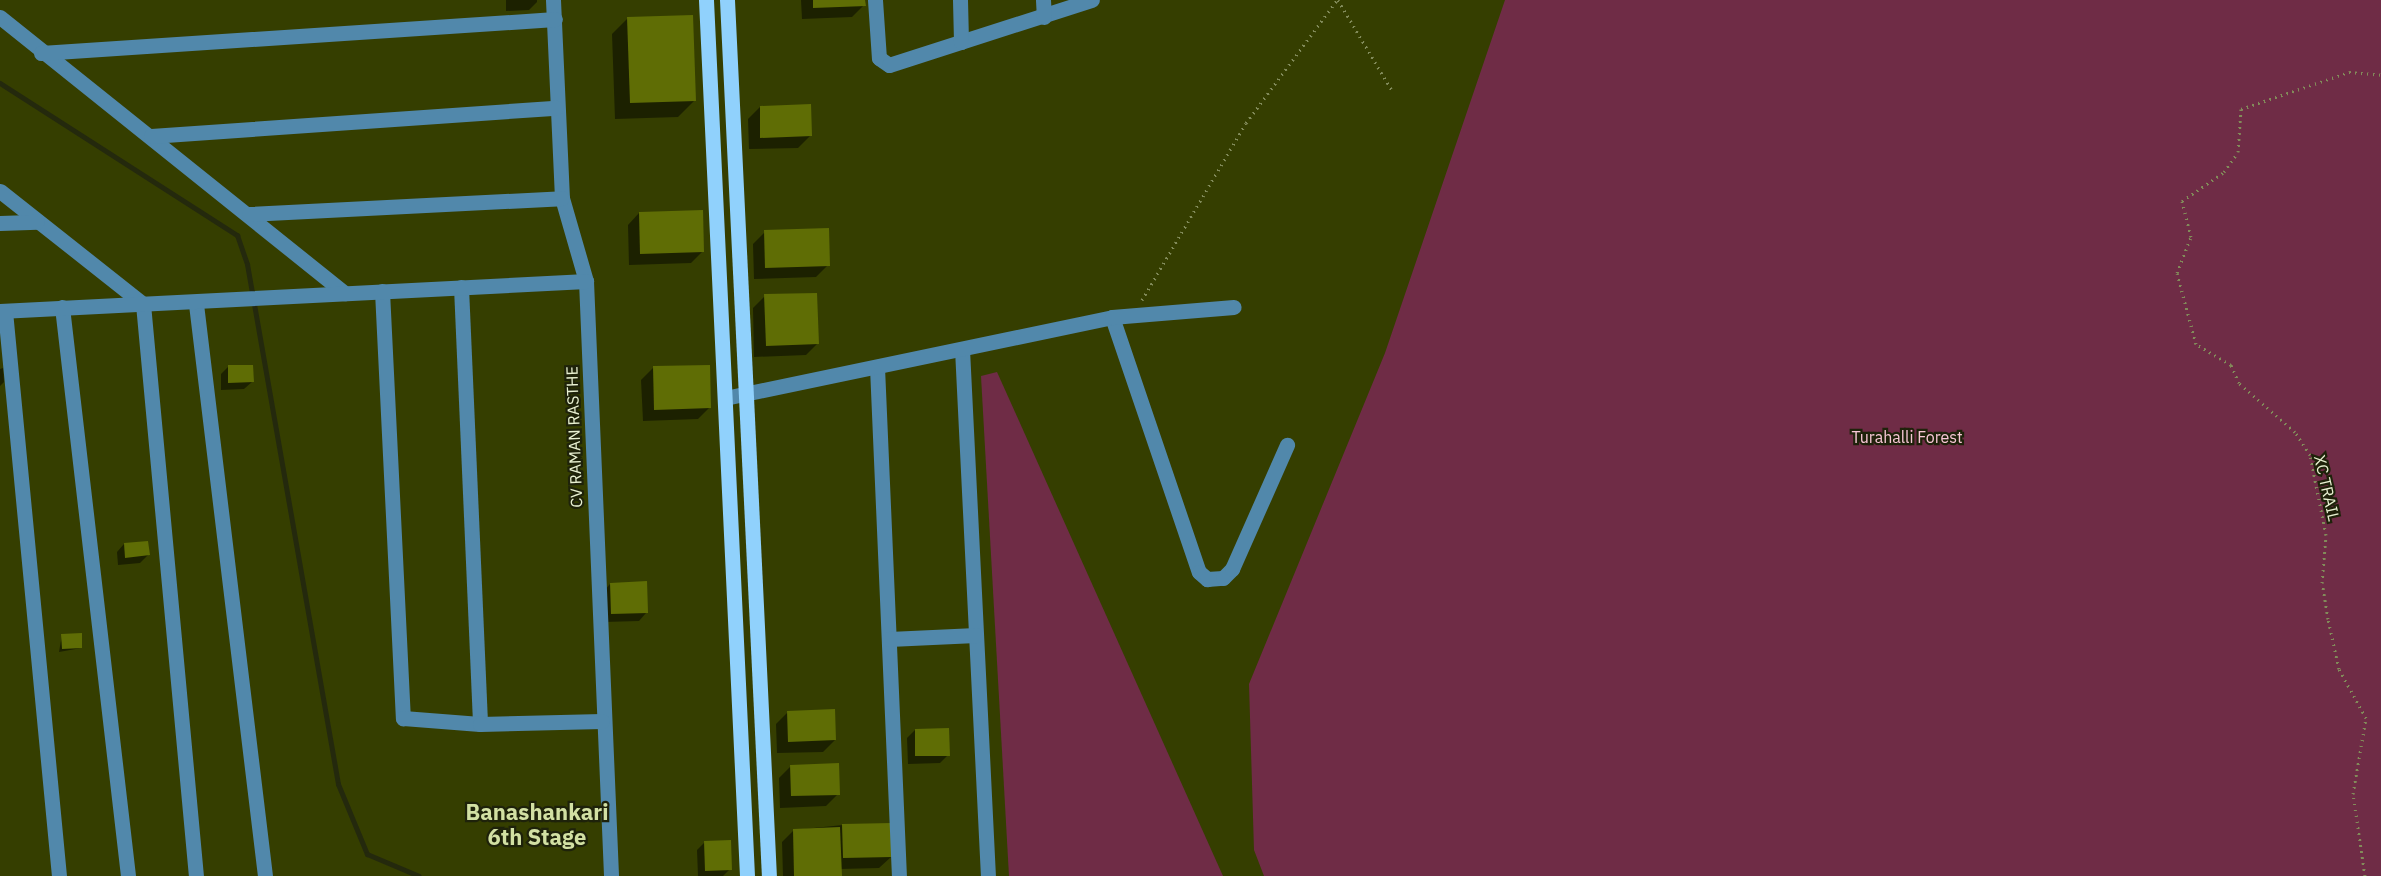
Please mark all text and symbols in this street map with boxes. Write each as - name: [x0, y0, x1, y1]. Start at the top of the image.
- street label: CV RAMAN RASTHE: [562, 366, 586, 508]
- park label: Turahalli Forest: [1851, 427, 1963, 447]
- street label: XC TRAIL: [2310, 453, 2344, 523]
- district label: Banashankari 6th Stage: [465, 798, 609, 849]

